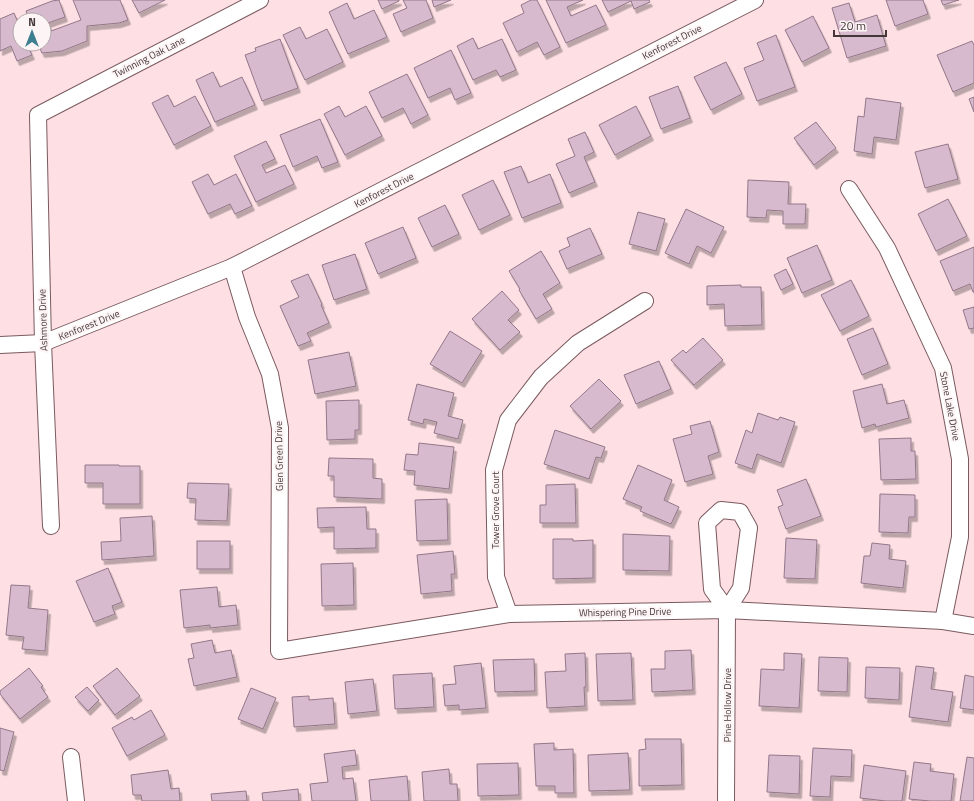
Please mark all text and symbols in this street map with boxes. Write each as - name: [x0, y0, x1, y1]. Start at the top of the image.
- north arrow: [12, 12, 52, 52]
- scale bar: [834, 12, 886, 38]
- text: N: [28, 14, 36, 30]
- text: 20 m: [840, 16, 866, 35]
- street label: Kenforest Drive: [640, 21, 704, 63]
- street label: Twinning Oak Lane: [110, 32, 188, 82]
- street label: Kenforest Drive: [352, 169, 416, 211]
- street label: Ashmore Drive: [34, 289, 52, 351]
- street label: Kenforest Drive: [56, 306, 122, 344]
- street label: Stone Lake Drive: [936, 370, 964, 442]
- street label: Glen Green Drive: [271, 421, 287, 491]
- street label: Tower Grove Court: [488, 471, 503, 549]
- street label: Whispering Pine Drive: [579, 604, 671, 620]
- street label: Pine Hollow Drive: [720, 668, 735, 742]

